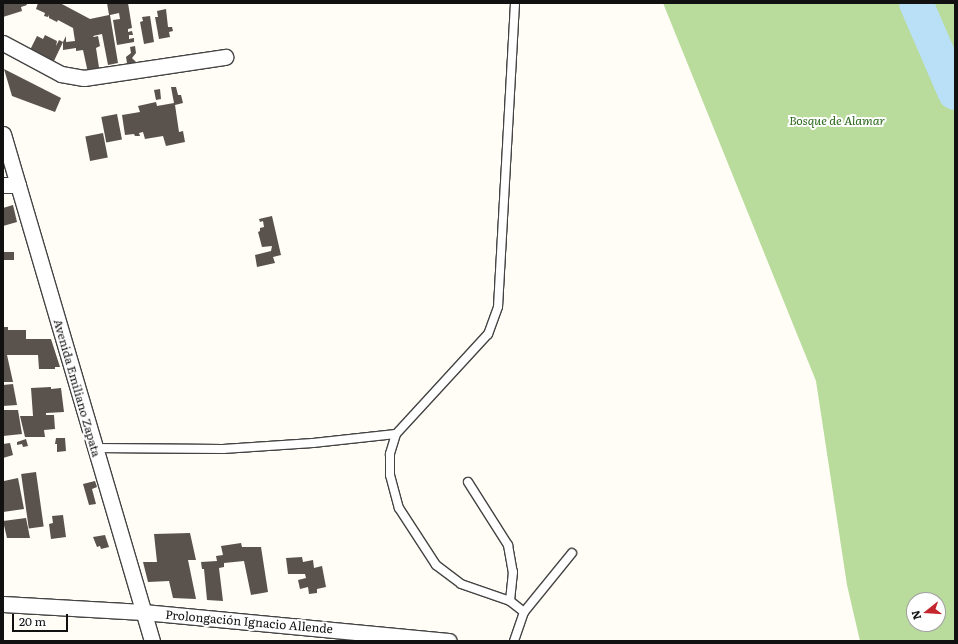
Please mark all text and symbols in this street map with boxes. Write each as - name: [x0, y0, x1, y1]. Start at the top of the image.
- park label: Bosque de Alamar: [789, 114, 885, 128]
- street label: Avenida Emiliano Zapata: [50, 317, 104, 459]
- north arrow: [906, 592, 946, 632]
- scale bar: [14, 606, 70, 632]
- street label: Prolongación Ignacio Allende: [165, 608, 333, 636]
- text: N: [906, 608, 924, 622]
- text: 20 m: [19, 612, 46, 630]

